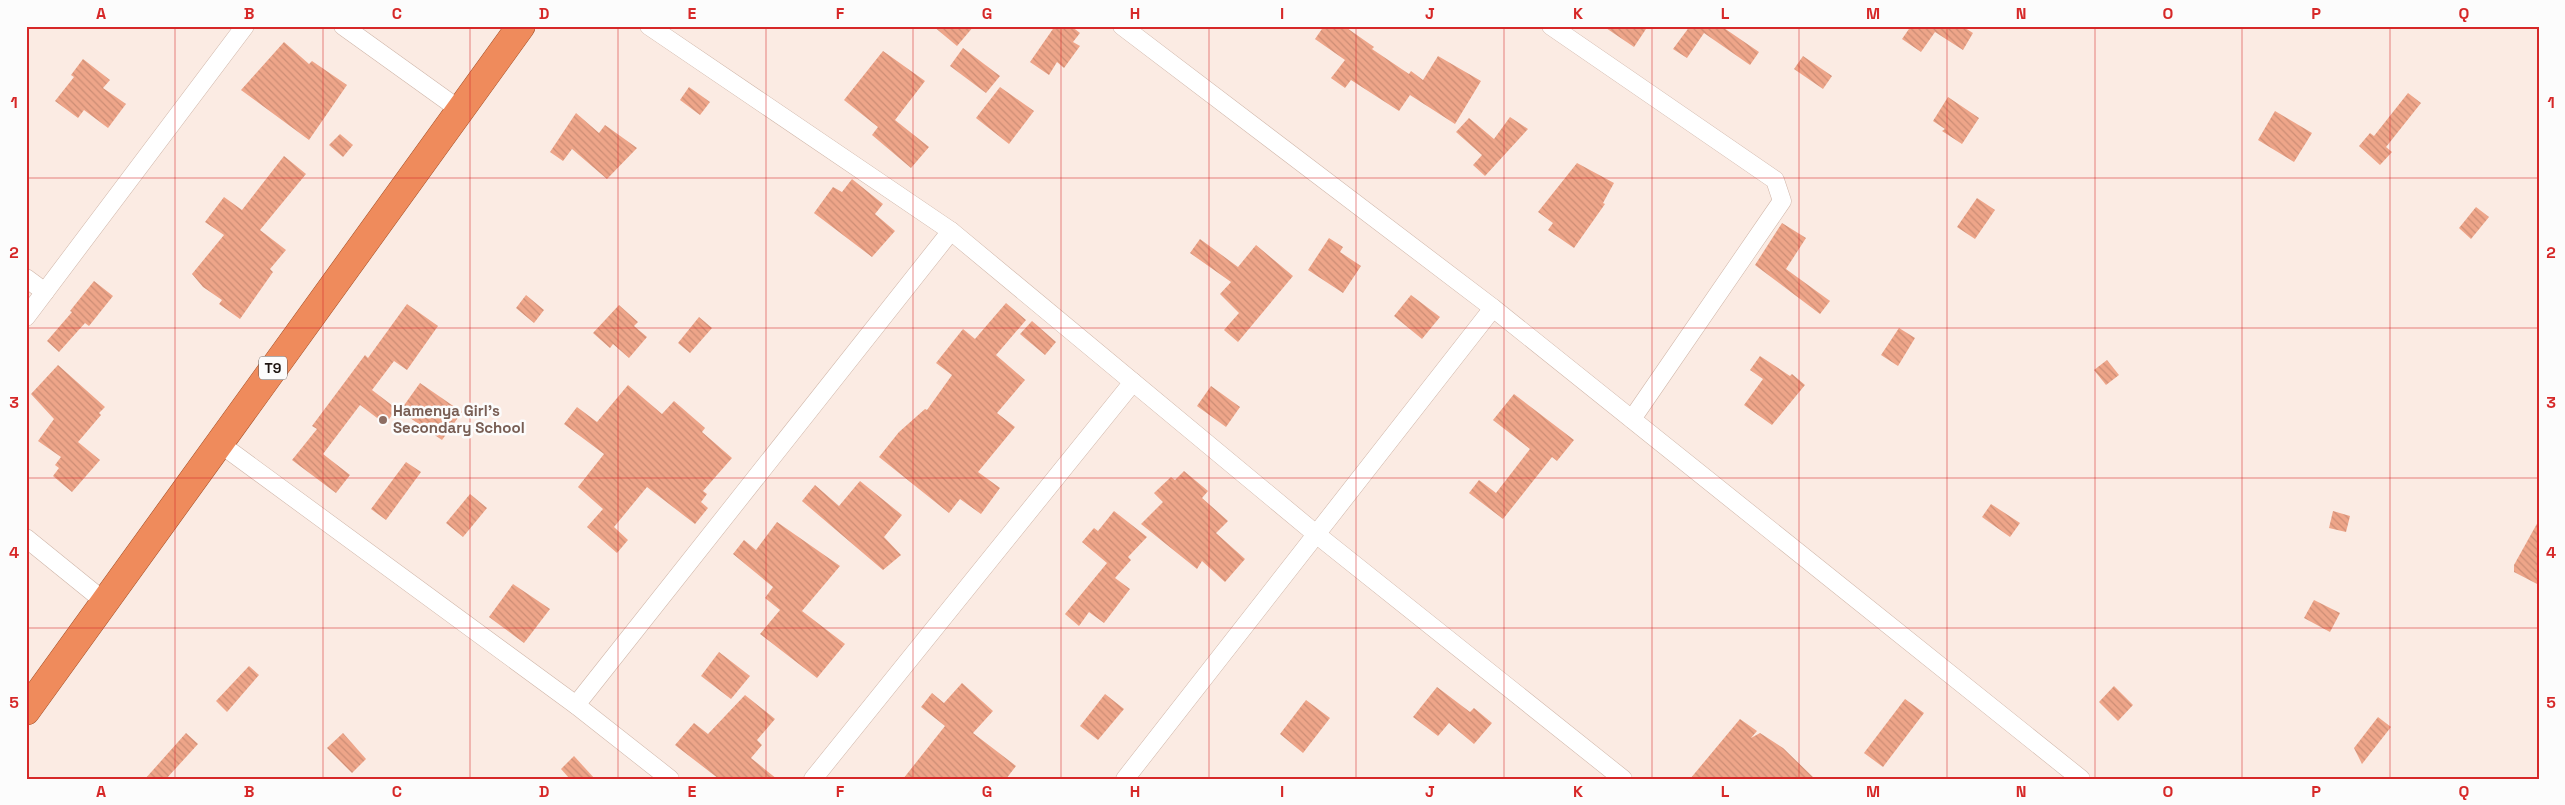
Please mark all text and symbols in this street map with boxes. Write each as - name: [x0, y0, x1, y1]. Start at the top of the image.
- text: A: [96, 3, 106, 24]
- text: B: [244, 3, 254, 24]
- text: C: [392, 3, 402, 24]
- text: D: [539, 3, 549, 24]
- text: E: [688, 3, 697, 24]
- text: F: [836, 3, 845, 24]
- text: G: [982, 3, 992, 24]
- text: H: [1130, 3, 1140, 24]
- text: I: [1280, 3, 1284, 24]
- text: J: [1425, 3, 1435, 24]
- text: K: [1573, 3, 1583, 24]
- text: L: [1721, 3, 1730, 24]
- text: M: [1866, 3, 1880, 24]
- text: N: [2016, 3, 2026, 24]
- text: O: [2163, 3, 2174, 24]
- text: P: [2311, 3, 2321, 24]
- text: Q: [2459, 3, 2470, 24]
- text: 1: [10, 92, 18, 113]
- text: 1: [2547, 92, 2555, 113]
- text: 2: [9, 242, 19, 263]
- text: 2: [2546, 242, 2556, 263]
- road number: T9: [259, 356, 287, 379]
- text: 3: [9, 392, 19, 413]
- text: 3: [2546, 392, 2556, 413]
- place label: Hamenya Girl's Secondary School: [393, 401, 525, 437]
- marker: Hamenya Girl's Secondary School: [377, 414, 389, 426]
- text: 4: [9, 542, 19, 563]
- text: 4: [2546, 542, 2556, 563]
- text: 5: [9, 692, 19, 713]
- text: 5: [2546, 692, 2556, 713]
- text: A: [96, 781, 106, 802]
- text: B: [244, 781, 254, 802]
- text: C: [392, 781, 402, 802]
- text: D: [539, 781, 549, 802]
- text: E: [688, 781, 697, 802]
- text: F: [836, 781, 845, 802]
- text: G: [982, 781, 992, 802]
- text: H: [1130, 781, 1140, 802]
- text: I: [1280, 781, 1284, 802]
- text: J: [1425, 781, 1435, 802]
- text: K: [1573, 781, 1583, 802]
- text: L: [1721, 781, 1730, 802]
- text: M: [1866, 781, 1880, 802]
- text: N: [2016, 781, 2026, 802]
- text: O: [2163, 781, 2174, 802]
- text: P: [2311, 781, 2321, 802]
- text: Q: [2459, 781, 2470, 802]

